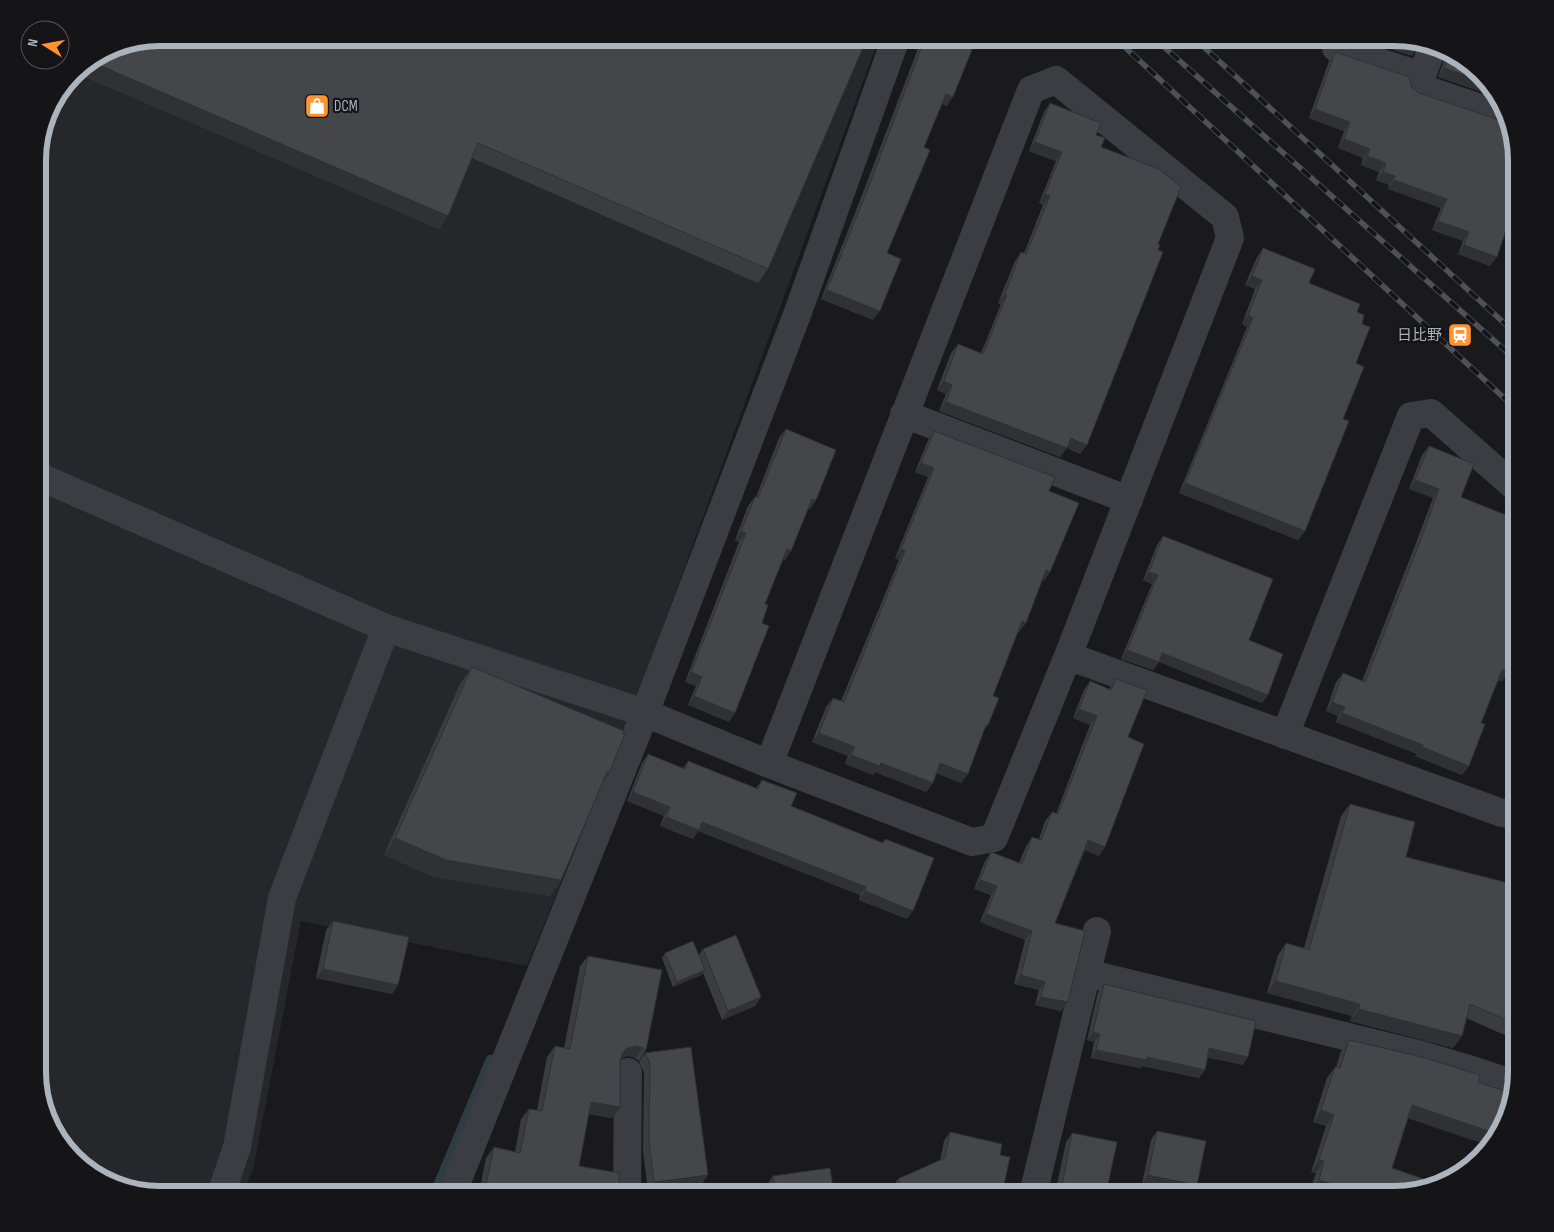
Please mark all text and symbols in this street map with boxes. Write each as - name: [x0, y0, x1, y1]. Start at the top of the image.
- north arrow: [20, 20, 70, 70]
- text: N: [24, 37, 42, 48]
- shop icon: DCM: [304, 93, 330, 119]
- place label: DCM: [334, 97, 358, 116]
- station icon: 日比野: [1447, 322, 1473, 348]
- place label: 日比野: [1397, 326, 1442, 345]

